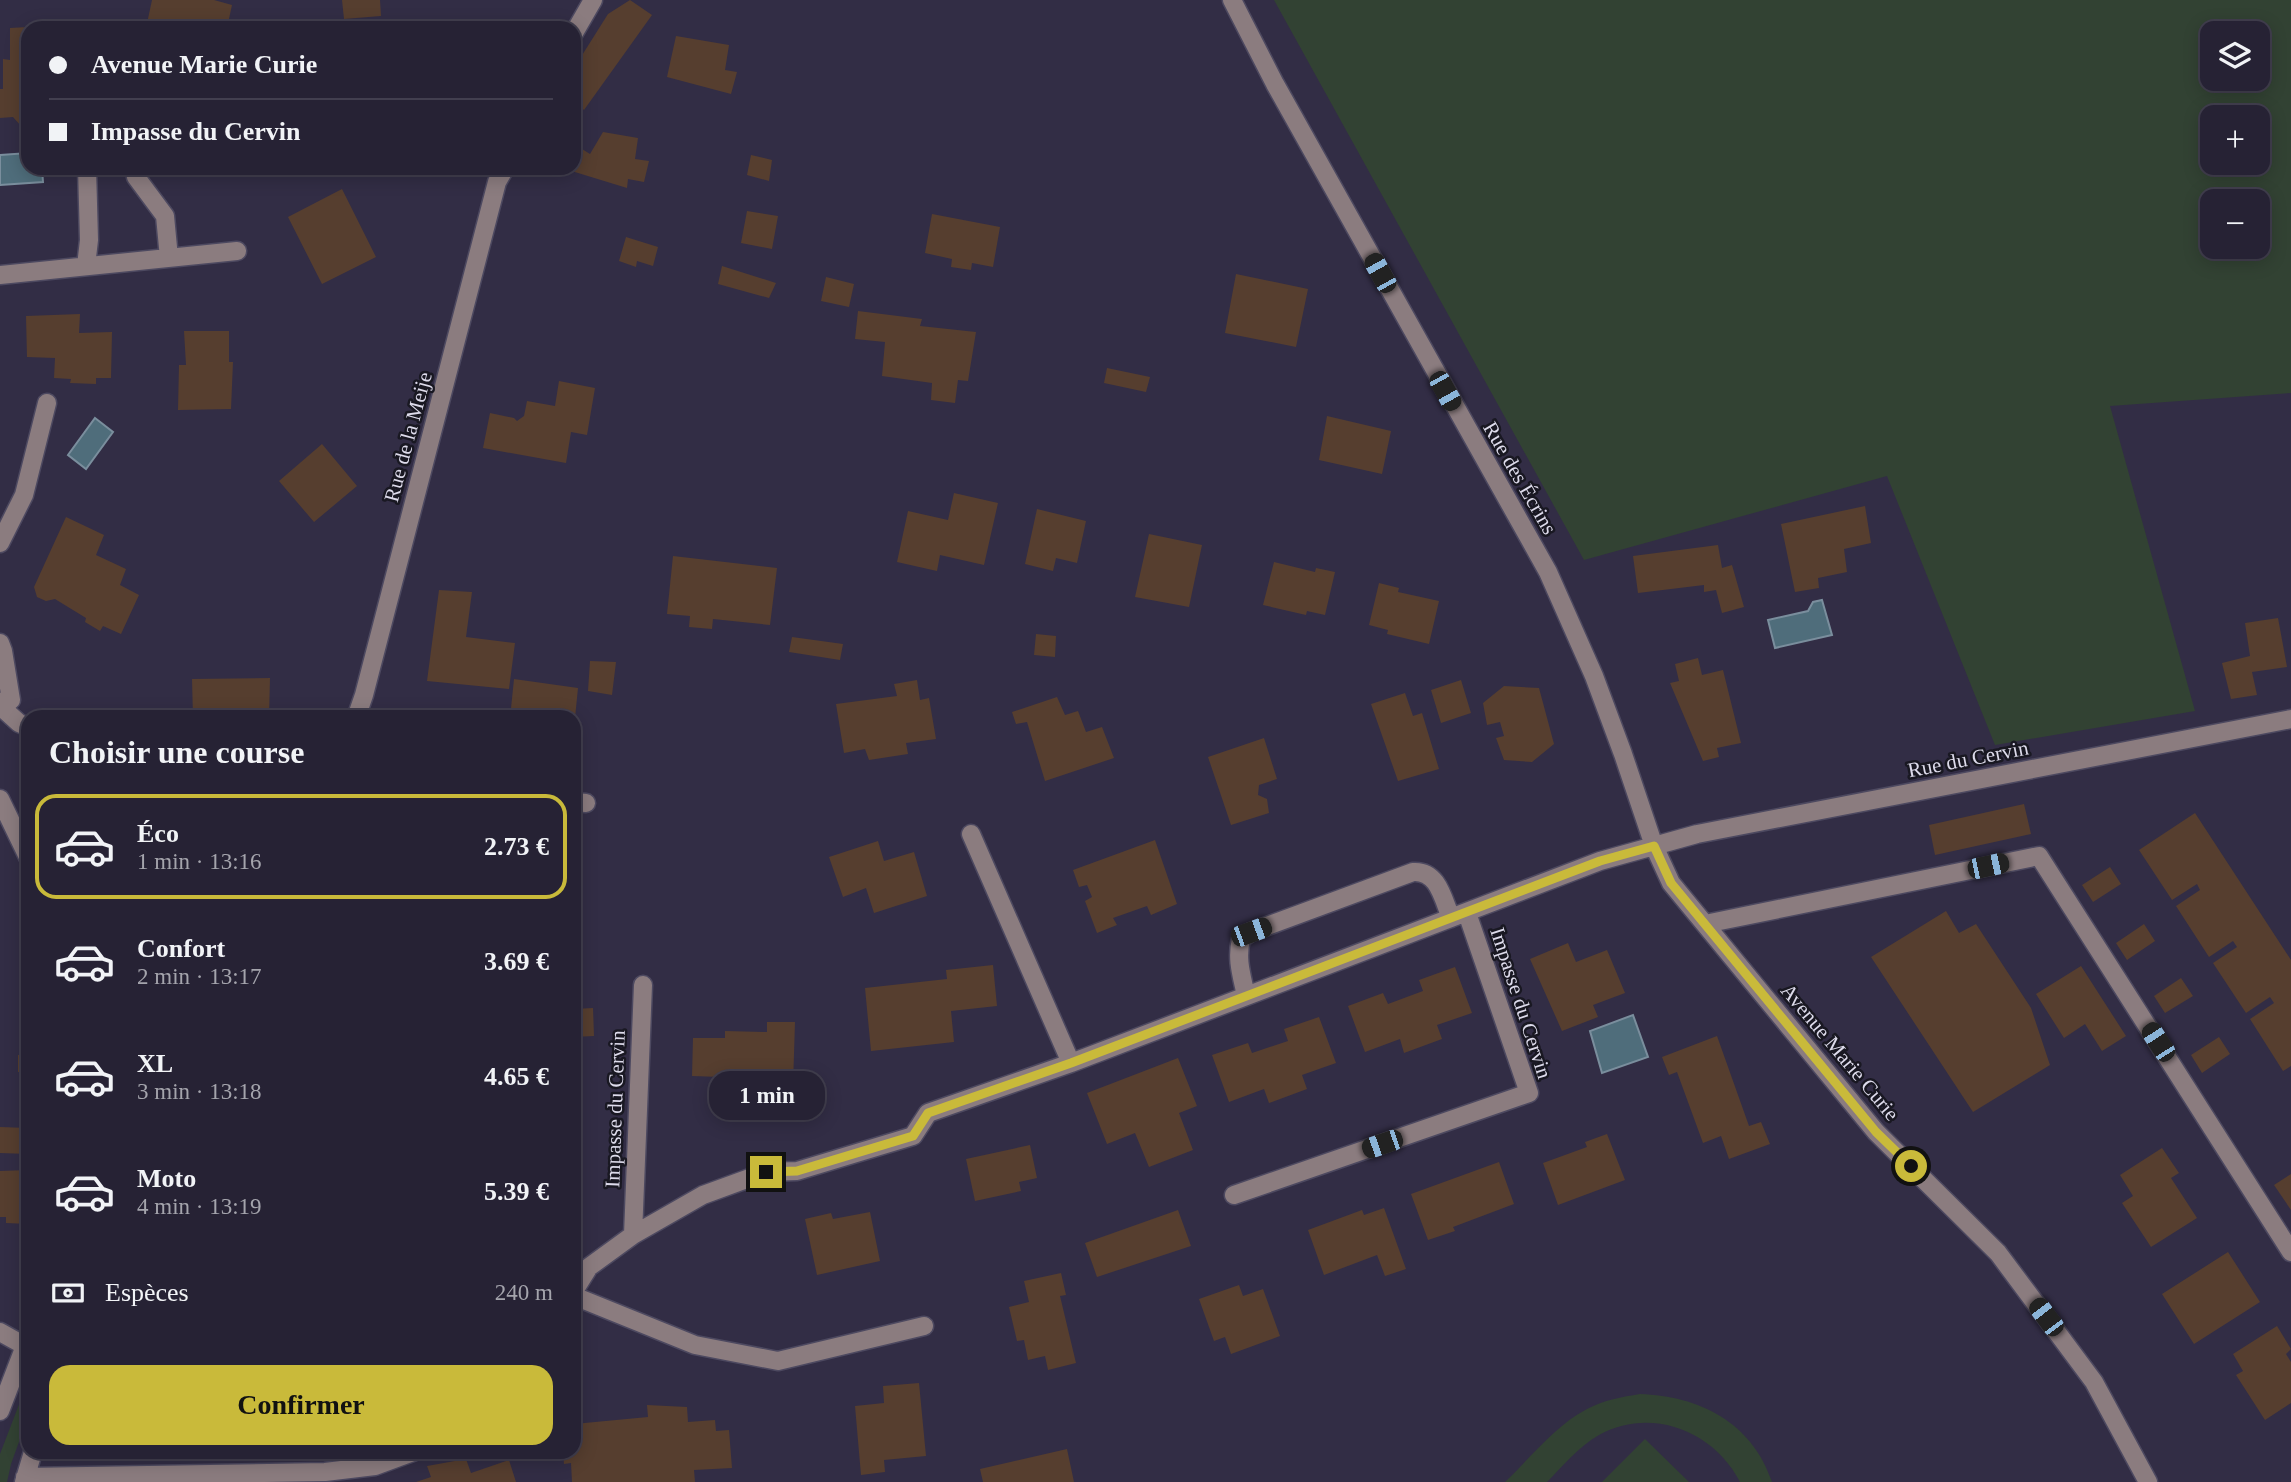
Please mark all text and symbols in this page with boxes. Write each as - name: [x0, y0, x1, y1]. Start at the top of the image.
- map controls: [2200, 21, 2270, 259]
- button: layers: [2200, 21, 2270, 91]
- text: Avenue Marie Curie: [91, 50, 317, 79]
- button: +: [2200, 105, 2270, 175]
- text: Impasse du Cervin: [91, 117, 300, 146]
- button: −: [2200, 189, 2270, 259]
- car: [1361, 250, 1400, 296]
- car: [1426, 368, 1465, 414]
- street label: Rue de la Meije: [379, 369, 437, 505]
- street label: Rue des Écrins: [1478, 417, 1562, 539]
- text: Choisir une course: [49, 734, 304, 770]
- street label: Rue du Cervin: [1906, 735, 2031, 782]
- icon: car: [53, 815, 116, 878]
- text: Éco: [137, 819, 179, 848]
- text: 2.73 €: [484, 832, 549, 861]
- text: 1 min · 13:16: [137, 849, 262, 874]
- car: [1966, 851, 2011, 881]
- car: [1228, 915, 1275, 949]
- street label: Impasse du Cervin: [1485, 924, 1557, 1082]
- icon: car: [53, 930, 116, 993]
- text: Confort: [137, 934, 225, 963]
- text: 3.69 €: [484, 947, 549, 976]
- text: 2 min · 13:17: [137, 964, 262, 989]
- street label: Avenue Marie Curie: [1776, 979, 1904, 1125]
- car: [2138, 1019, 2179, 1065]
- street label: Impasse du Cervin: [600, 1029, 630, 1188]
- icon: car: [53, 1045, 116, 1108]
- text: XL: [137, 1049, 173, 1078]
- text: 4.65 €: [484, 1062, 549, 1091]
- callout: 1 min: [708, 1070, 824, 1120]
- text: 3 min · 13:18: [137, 1079, 262, 1104]
- text: 1 min: [739, 1083, 795, 1108]
- car: [1359, 1127, 1406, 1161]
- route start: [1895, 1150, 1927, 1182]
- route end: [750, 1156, 782, 1188]
- icon: car: [53, 1160, 116, 1223]
- text: Moto: [137, 1164, 196, 1193]
- text: 5.39 €: [484, 1177, 549, 1206]
- text: 4 min · 13:19: [137, 1194, 262, 1219]
- icon: cash: [49, 1274, 87, 1312]
- text: Espèces: [105, 1278, 189, 1307]
- text: 240 m: [495, 1280, 553, 1305]
- car: [2025, 1294, 2068, 1340]
- button: Confirmer: [49, 1365, 553, 1445]

